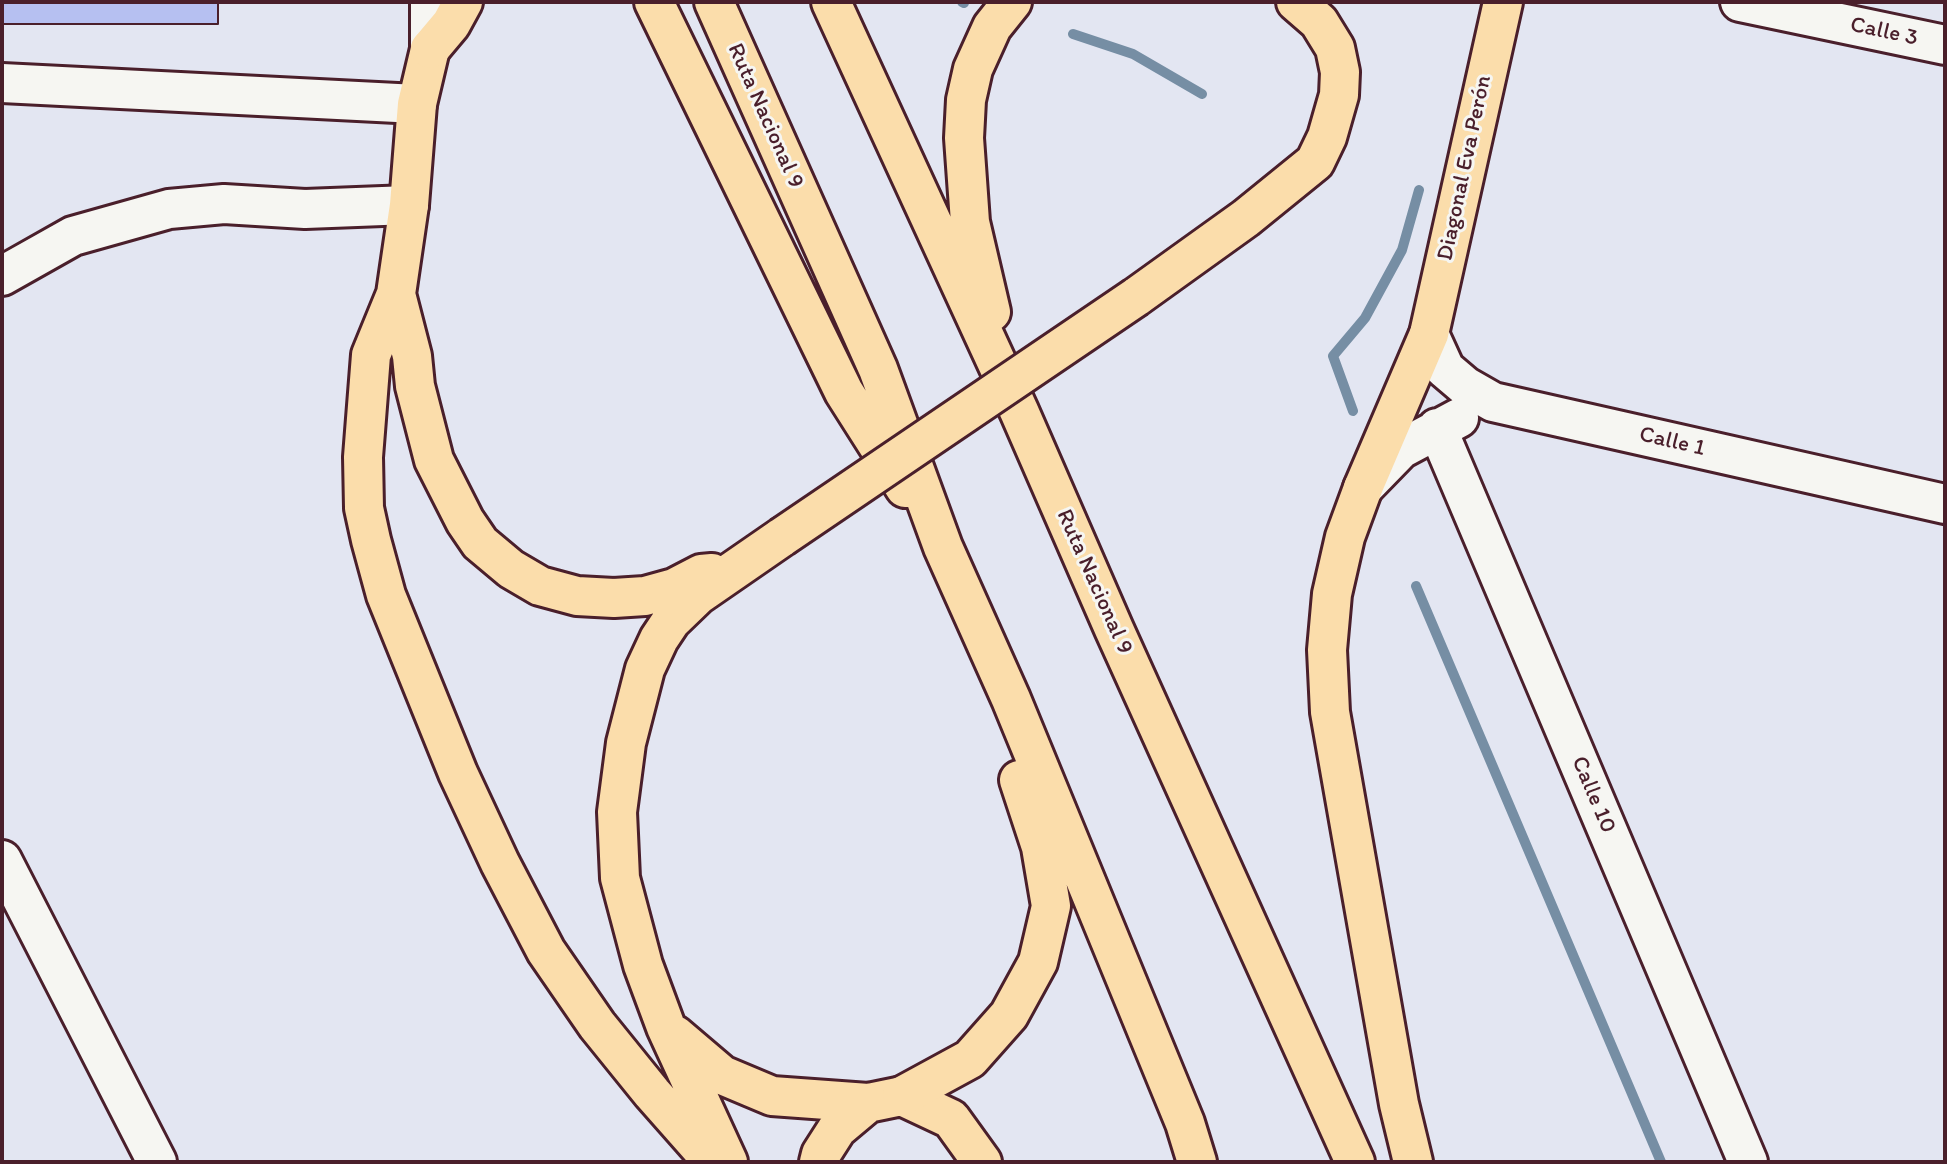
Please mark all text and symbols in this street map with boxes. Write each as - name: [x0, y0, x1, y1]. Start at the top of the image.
- street label: Calle 3: [1848, 11, 1920, 53]
- street label: Ruta Nacional 9: [721, 39, 809, 193]
- street label: Diagonal Eva Perón: [1432, 73, 1498, 263]
- street label: Calle 1: [1636, 421, 1708, 463]
- street label: Ruta Nacional 9: [1050, 505, 1138, 659]
- street label: Calle 10: [1565, 752, 1621, 838]

